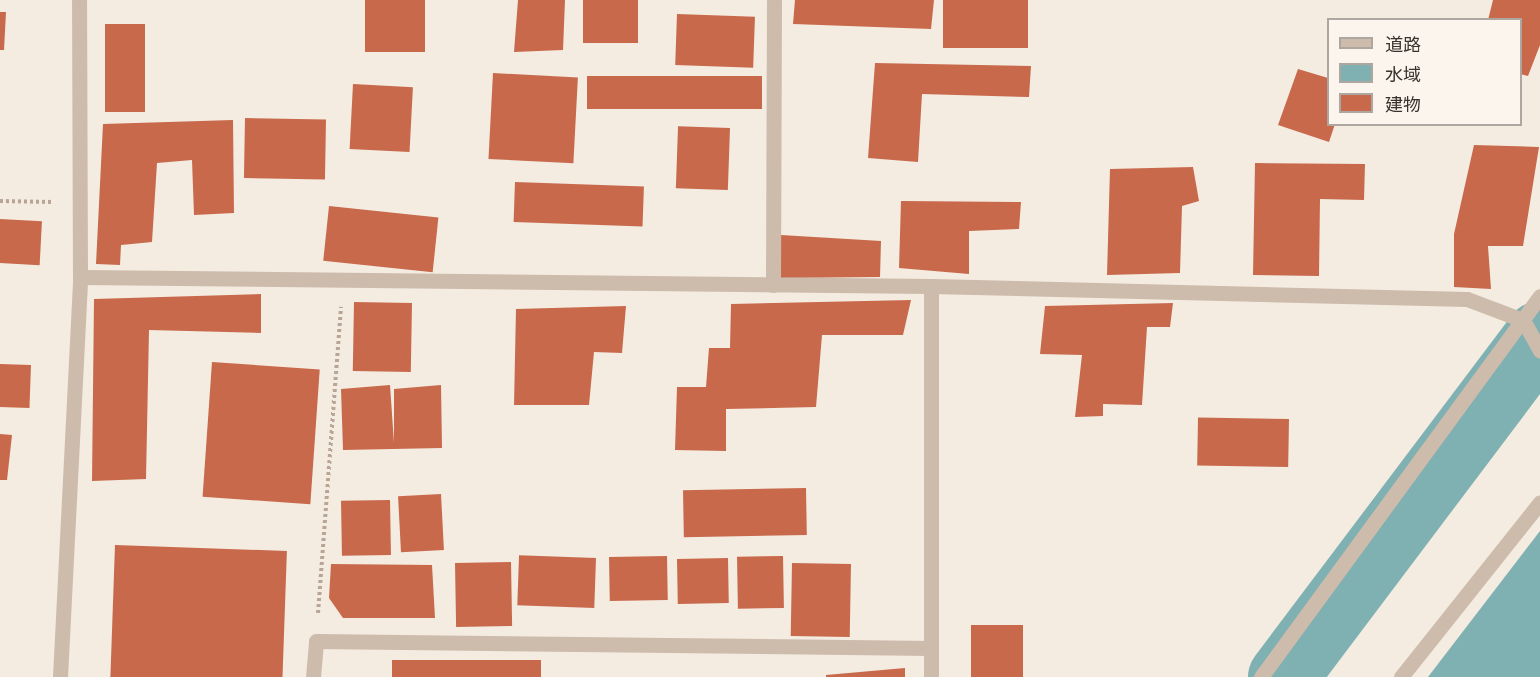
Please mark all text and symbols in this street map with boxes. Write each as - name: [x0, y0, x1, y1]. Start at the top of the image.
- legend: [1327, 18, 1522, 126]
- text: 道路: [1385, 34, 1421, 54]
- text: 水域: [1385, 64, 1421, 84]
- text: 建物: [1385, 94, 1421, 114]

